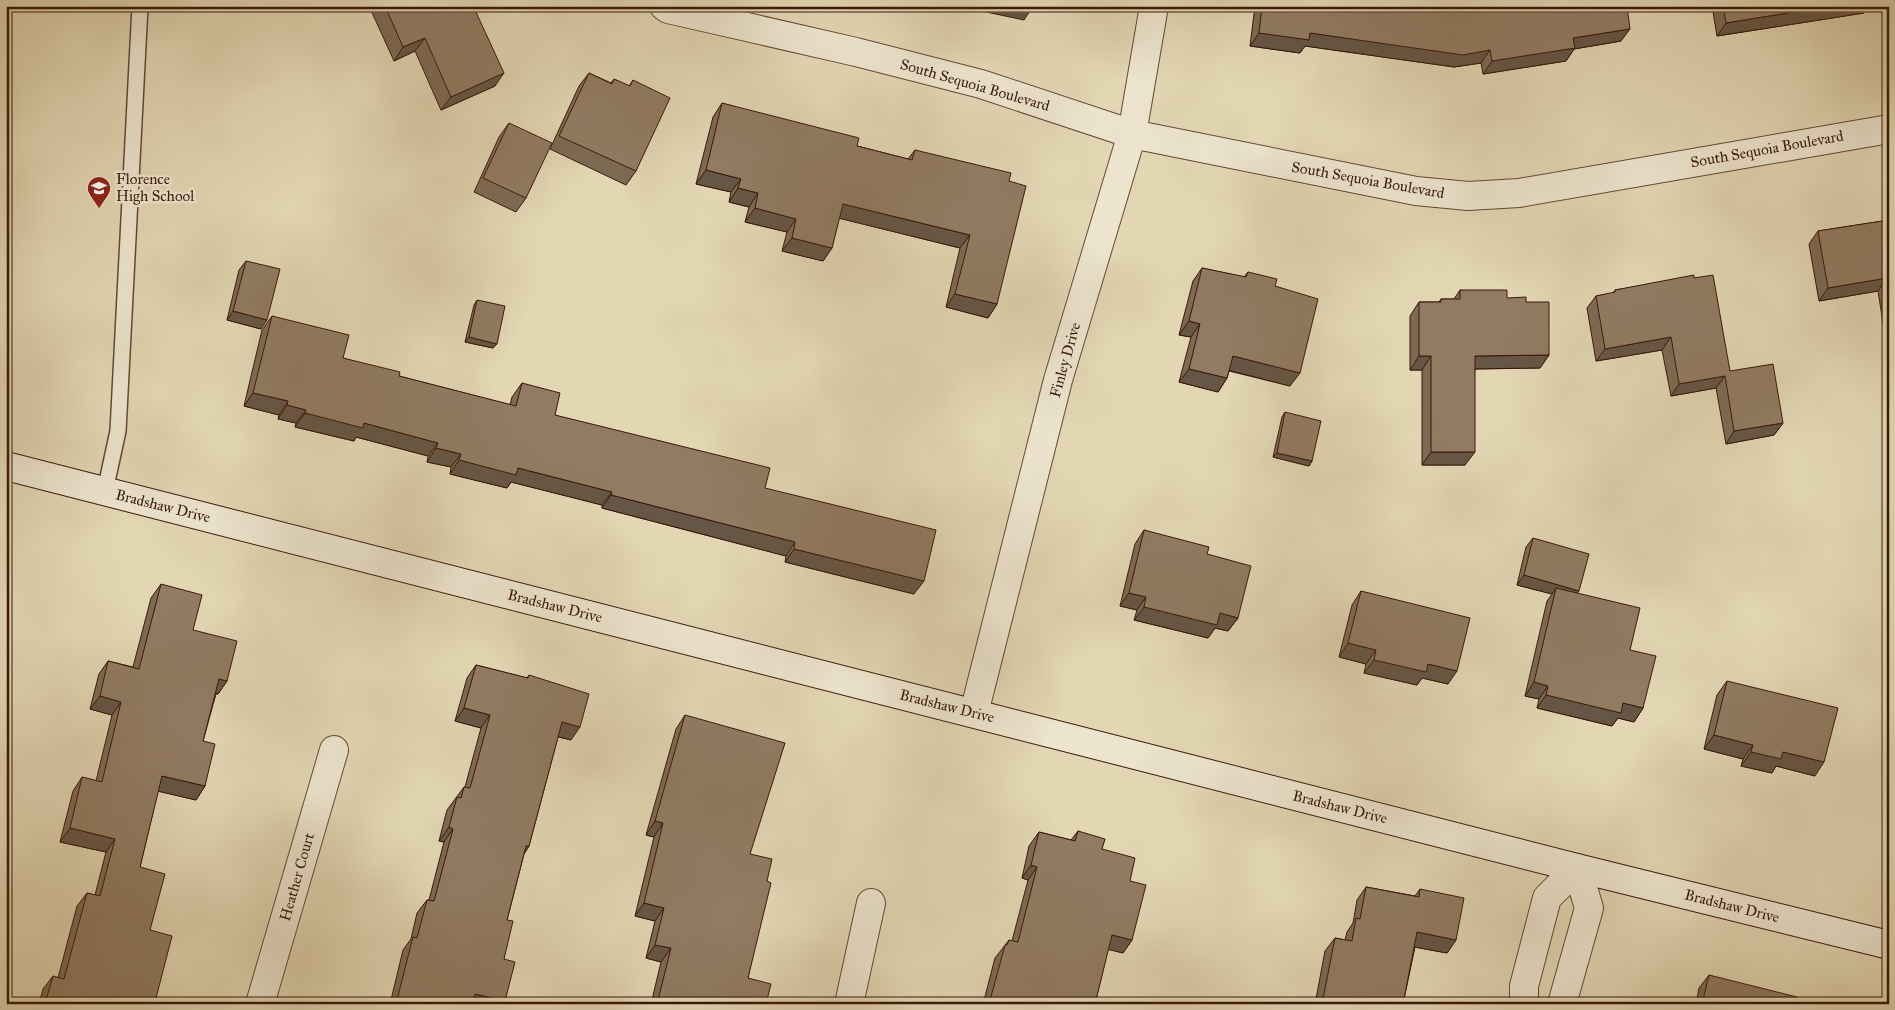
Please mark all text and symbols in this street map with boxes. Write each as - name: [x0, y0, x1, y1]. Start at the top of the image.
- street label: South Sequoia Boulevard: [898, 55, 1052, 116]
- street label: South Sequoia Boulevard: [1689, 127, 1845, 172]
- street label: South Sequoia Boulevard: [1290, 158, 1446, 203]
- place label: Florence High School: [116, 170, 195, 205]
- school or university icon: Florence High School: [86, 175, 112, 209]
- street label: Finley Drive: [1046, 320, 1084, 400]
- street label: Bradshaw Drive: [114, 486, 212, 526]
- street label: Bradshaw Drive: [506, 586, 604, 626]
- street label: Bradshaw Drive: [898, 686, 996, 726]
- street label: Bradshaw Drive: [1291, 787, 1389, 827]
- street label: Heather Court: [276, 830, 318, 923]
- street label: Bradshaw Drive: [1683, 886, 1781, 926]

